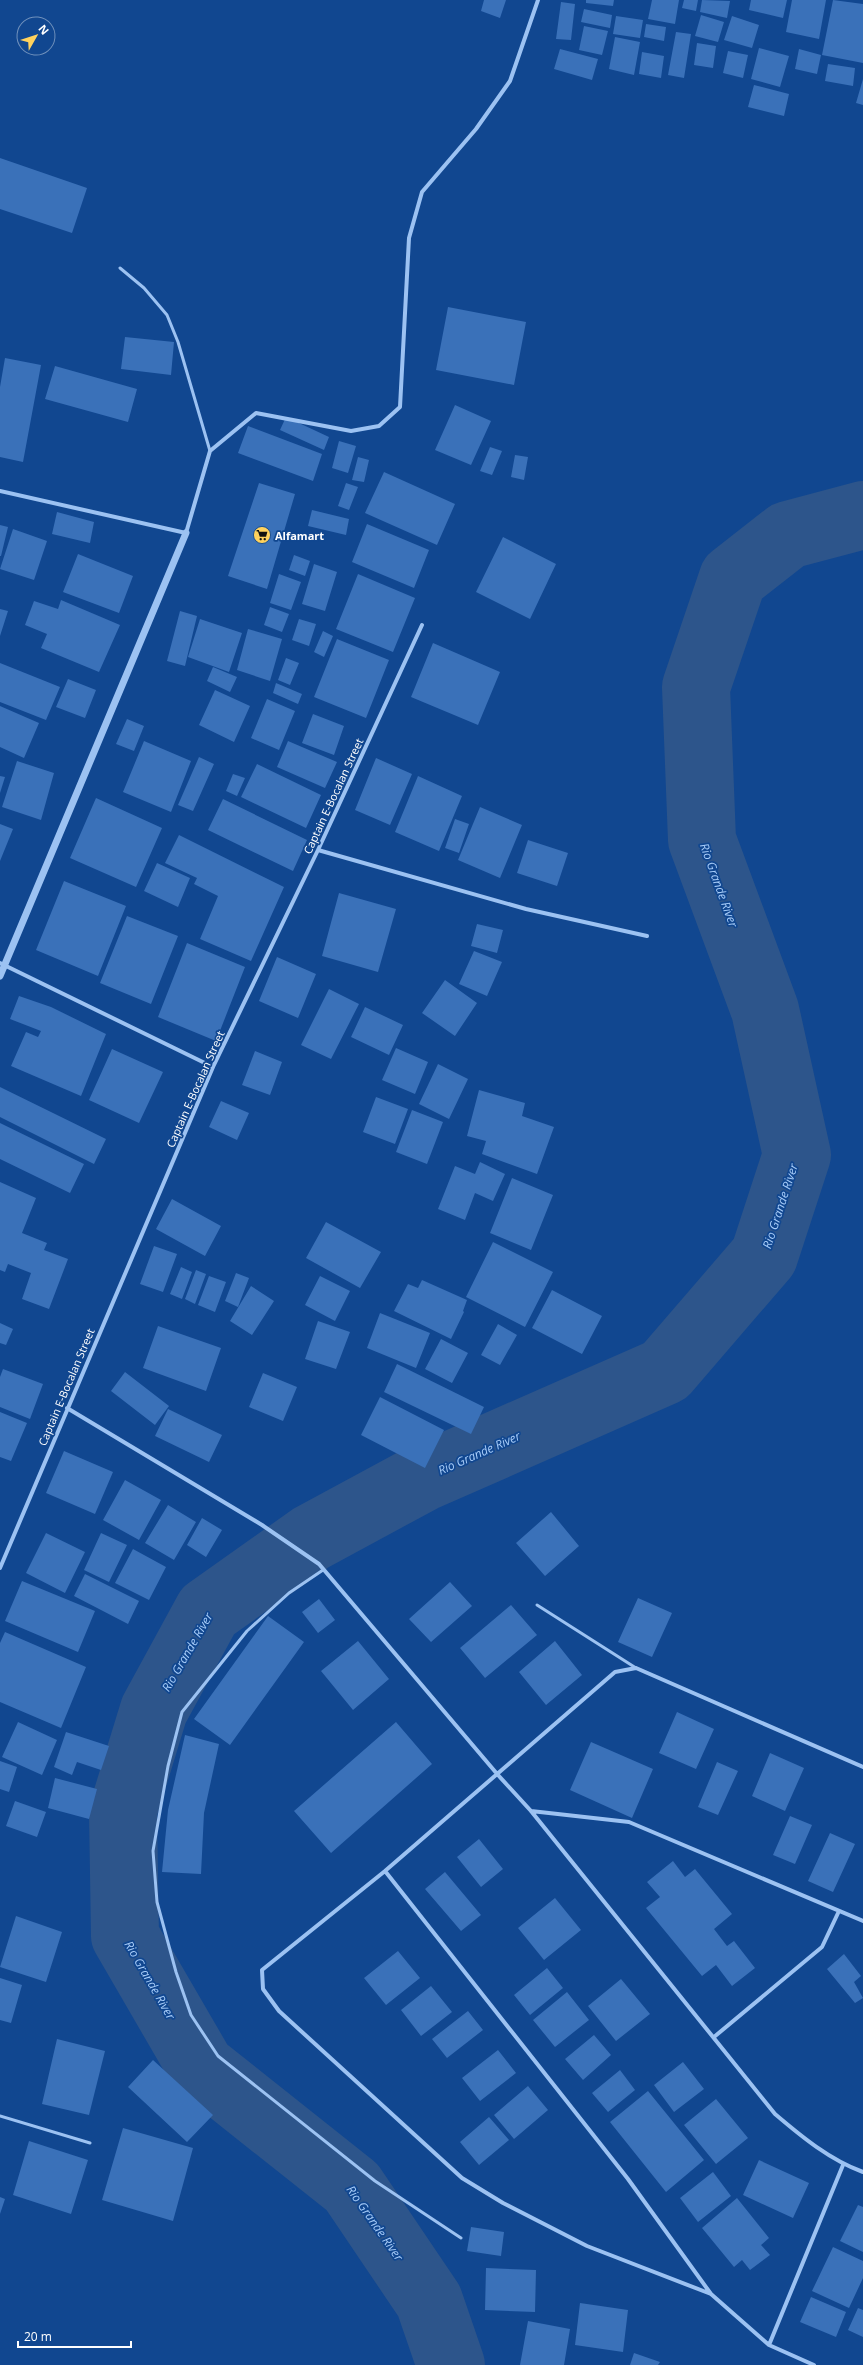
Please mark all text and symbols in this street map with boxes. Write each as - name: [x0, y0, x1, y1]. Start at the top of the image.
- north arrow: [16, 16, 56, 56]
- text: N: [36, 21, 53, 38]
- supermarket icon: Alfamart: [252, 525, 272, 545]
- place label: Alfamart: [275, 528, 324, 543]
- street label: Captain E-Bocalan Street: [300, 736, 366, 856]
- water label: Rio Grande River: [696, 840, 743, 931]
- street label: Captain E-Bocalan Street: [162, 1028, 228, 1150]
- water label: Rio Grande River: [758, 1160, 802, 1251]
- street label: Captain E-Bocalan Street: [34, 1326, 98, 1448]
- water label: Rio Grande River: [435, 1427, 524, 1479]
- water label: Rio Grande River: [158, 1608, 217, 1695]
- water label: Rio Grande River: [121, 1937, 180, 2024]
- water label: Rio Grande River: [343, 2182, 408, 2265]
- scale bar: [18, 2323, 131, 2349]
- text: 20 m: [24, 2328, 52, 2345]

